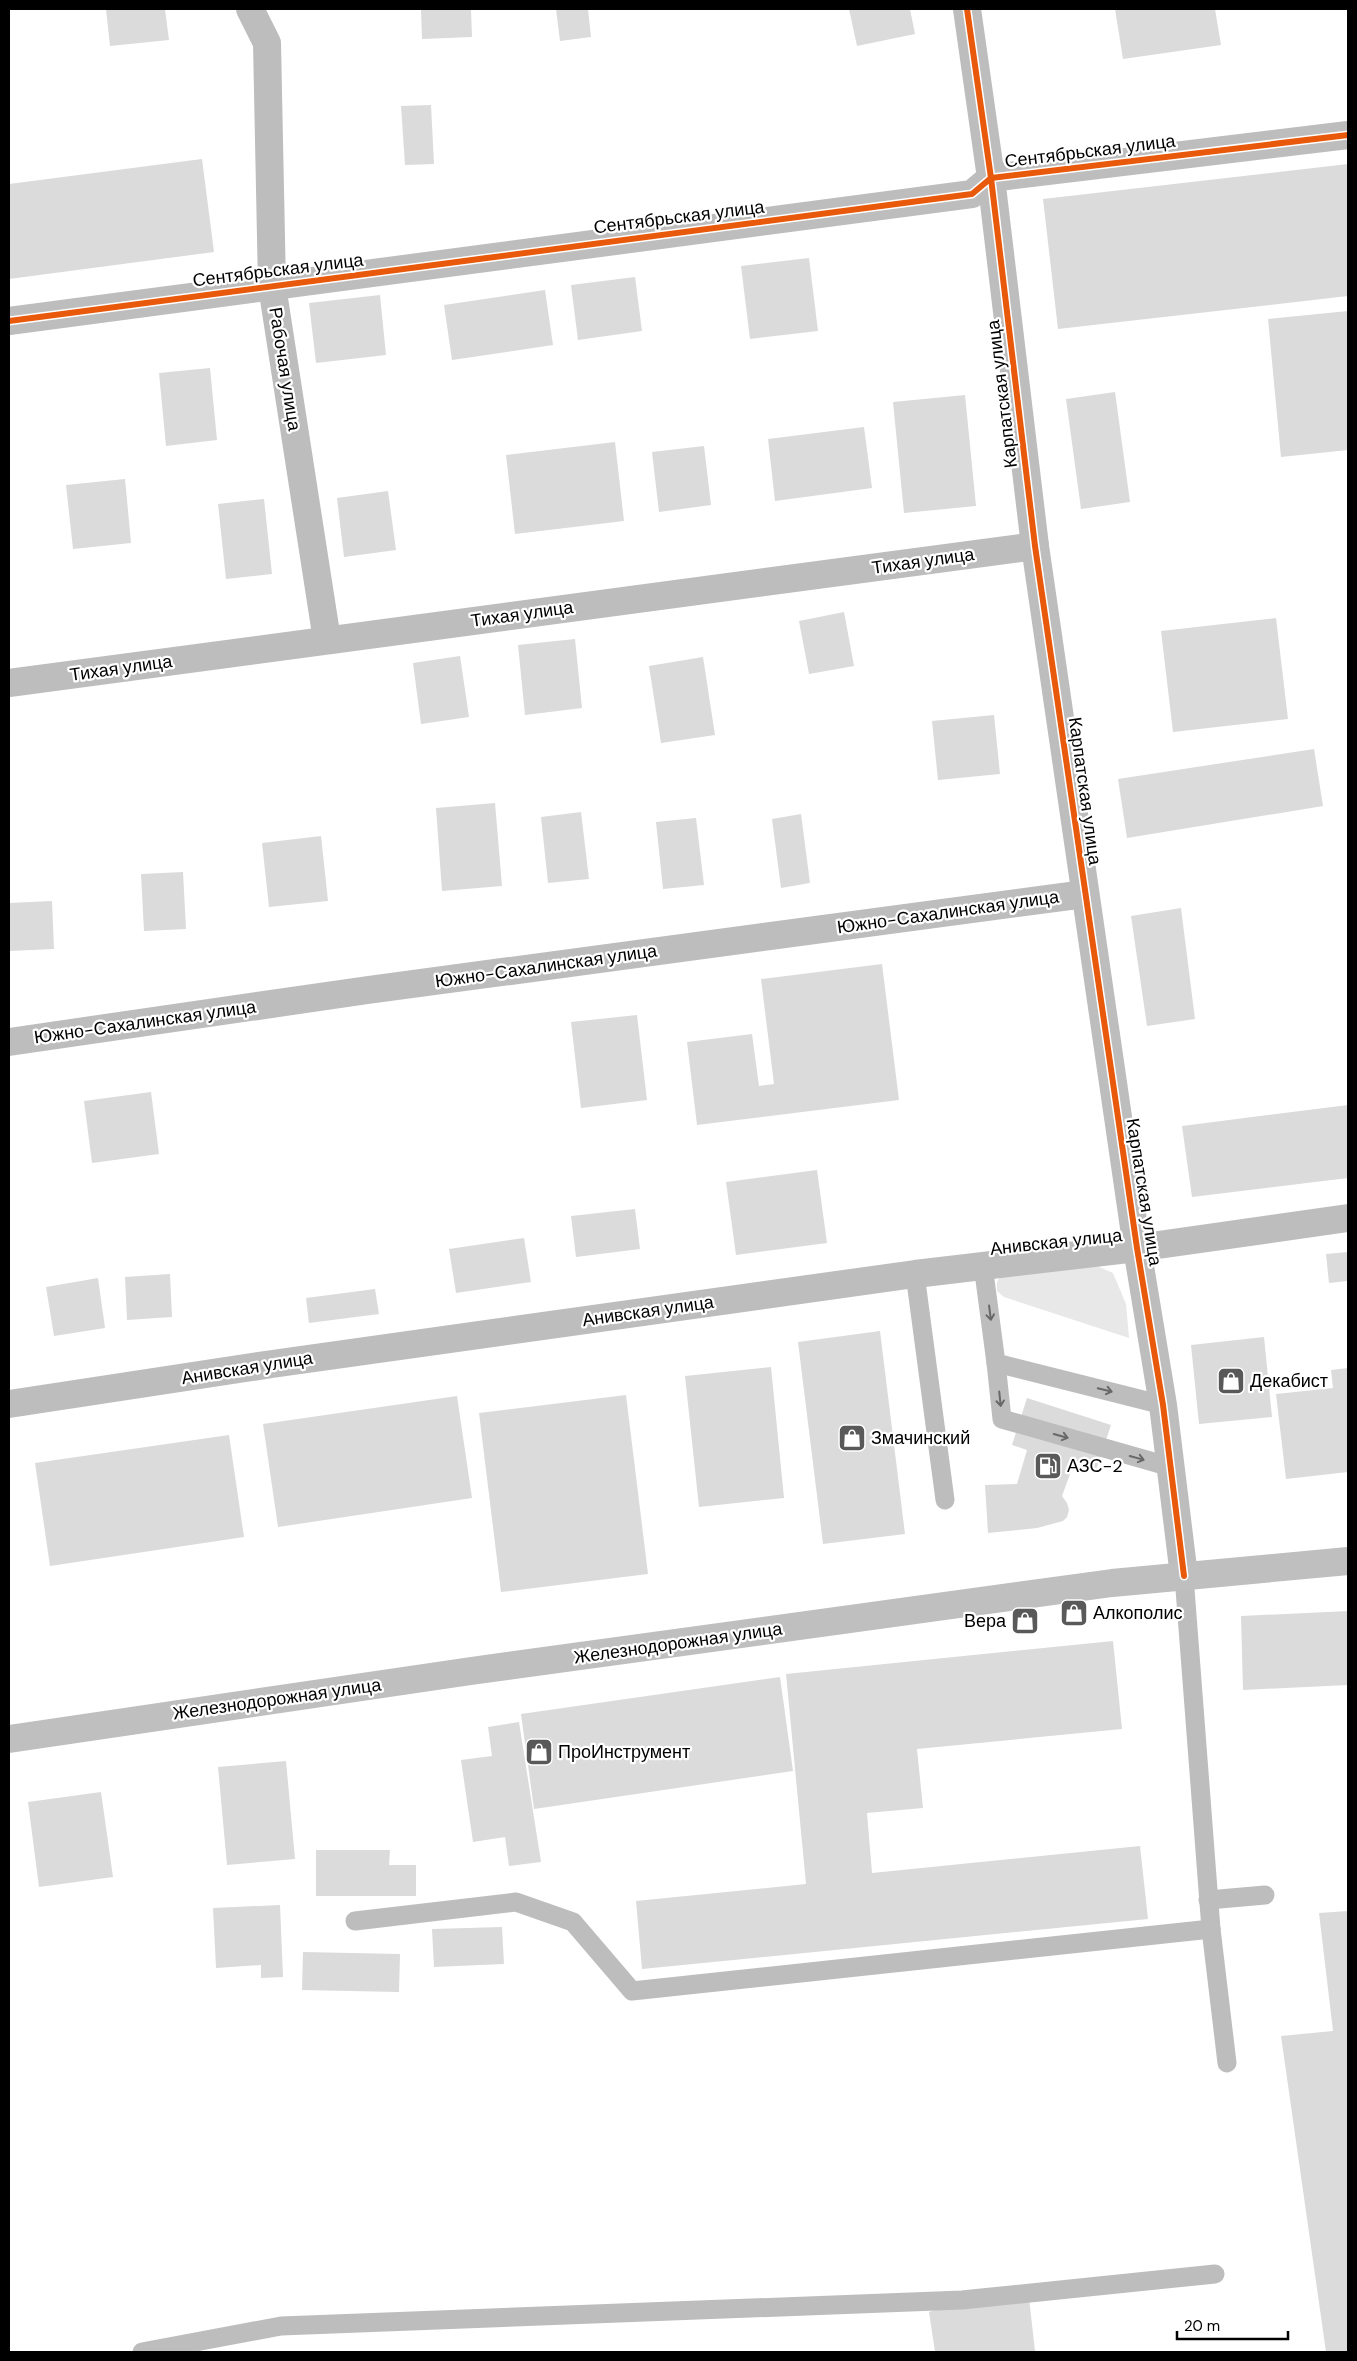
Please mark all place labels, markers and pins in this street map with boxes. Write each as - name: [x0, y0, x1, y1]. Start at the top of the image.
- shop icon: Декабист: [1216, 1366, 1246, 1396]
- place label: Декабист: [1250, 1369, 1328, 1393]
- shop icon: Змачинский: [837, 1423, 867, 1453]
- place label: Змачинский: [871, 1426, 970, 1450]
- fuel station icon: АЗС-2: [1033, 1451, 1063, 1481]
- place label: АЗС-2: [1067, 1454, 1123, 1478]
- shop icon: Алкополис: [1059, 1598, 1089, 1628]
- place label: Алкополис: [1093, 1601, 1183, 1625]
- shop icon: Вера: [1010, 1606, 1040, 1636]
- place label: Вера: [964, 1609, 1007, 1633]
- shop icon: ПроИнструмент: [524, 1737, 554, 1767]
- place label: ПроИнструмент: [558, 1740, 690, 1764]

